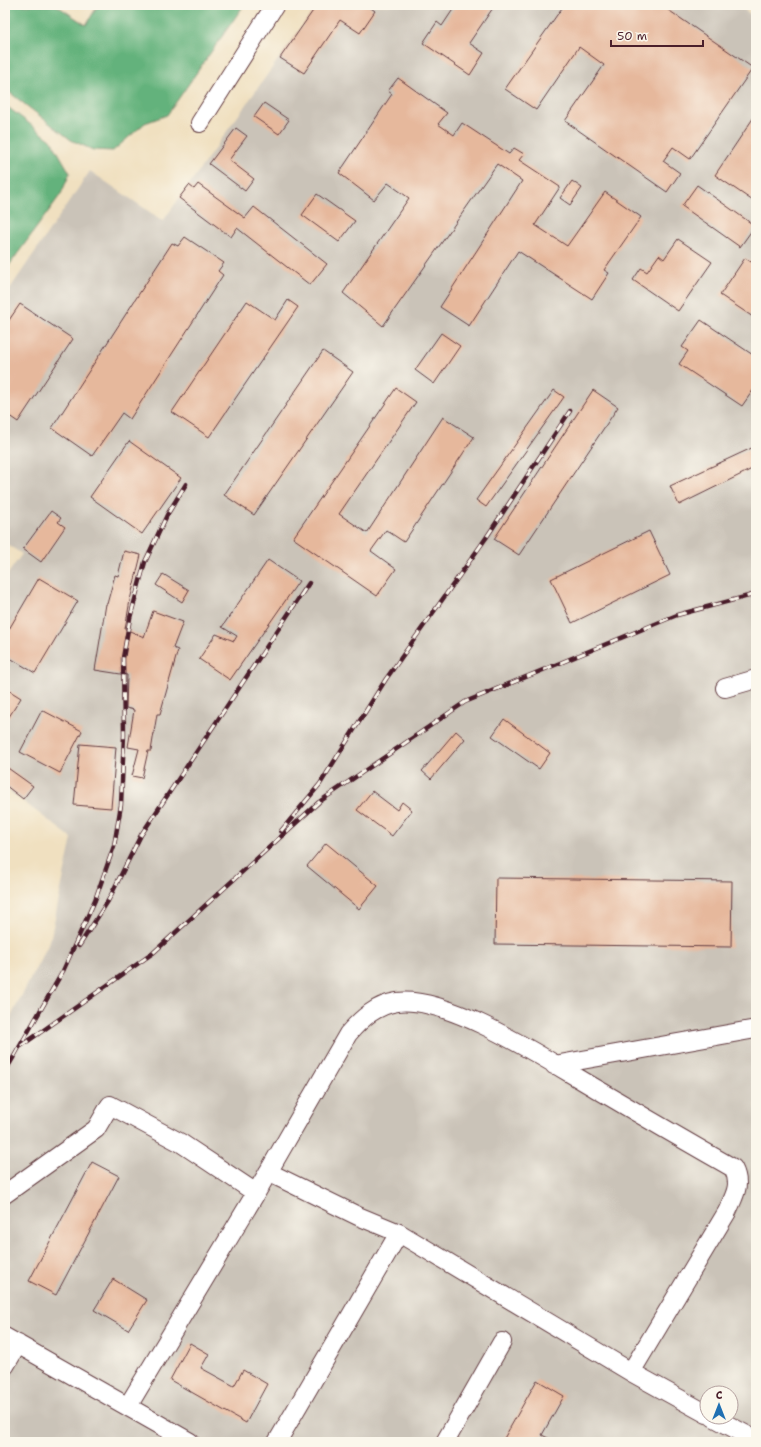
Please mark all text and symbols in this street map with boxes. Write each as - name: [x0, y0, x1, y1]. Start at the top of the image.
- scale bar: [611, 22, 703, 48]
- text: 50 m: [617, 28, 647, 44]
- north arrow: [699, 1385, 739, 1425]
- text: С: [716, 1388, 723, 1403]

